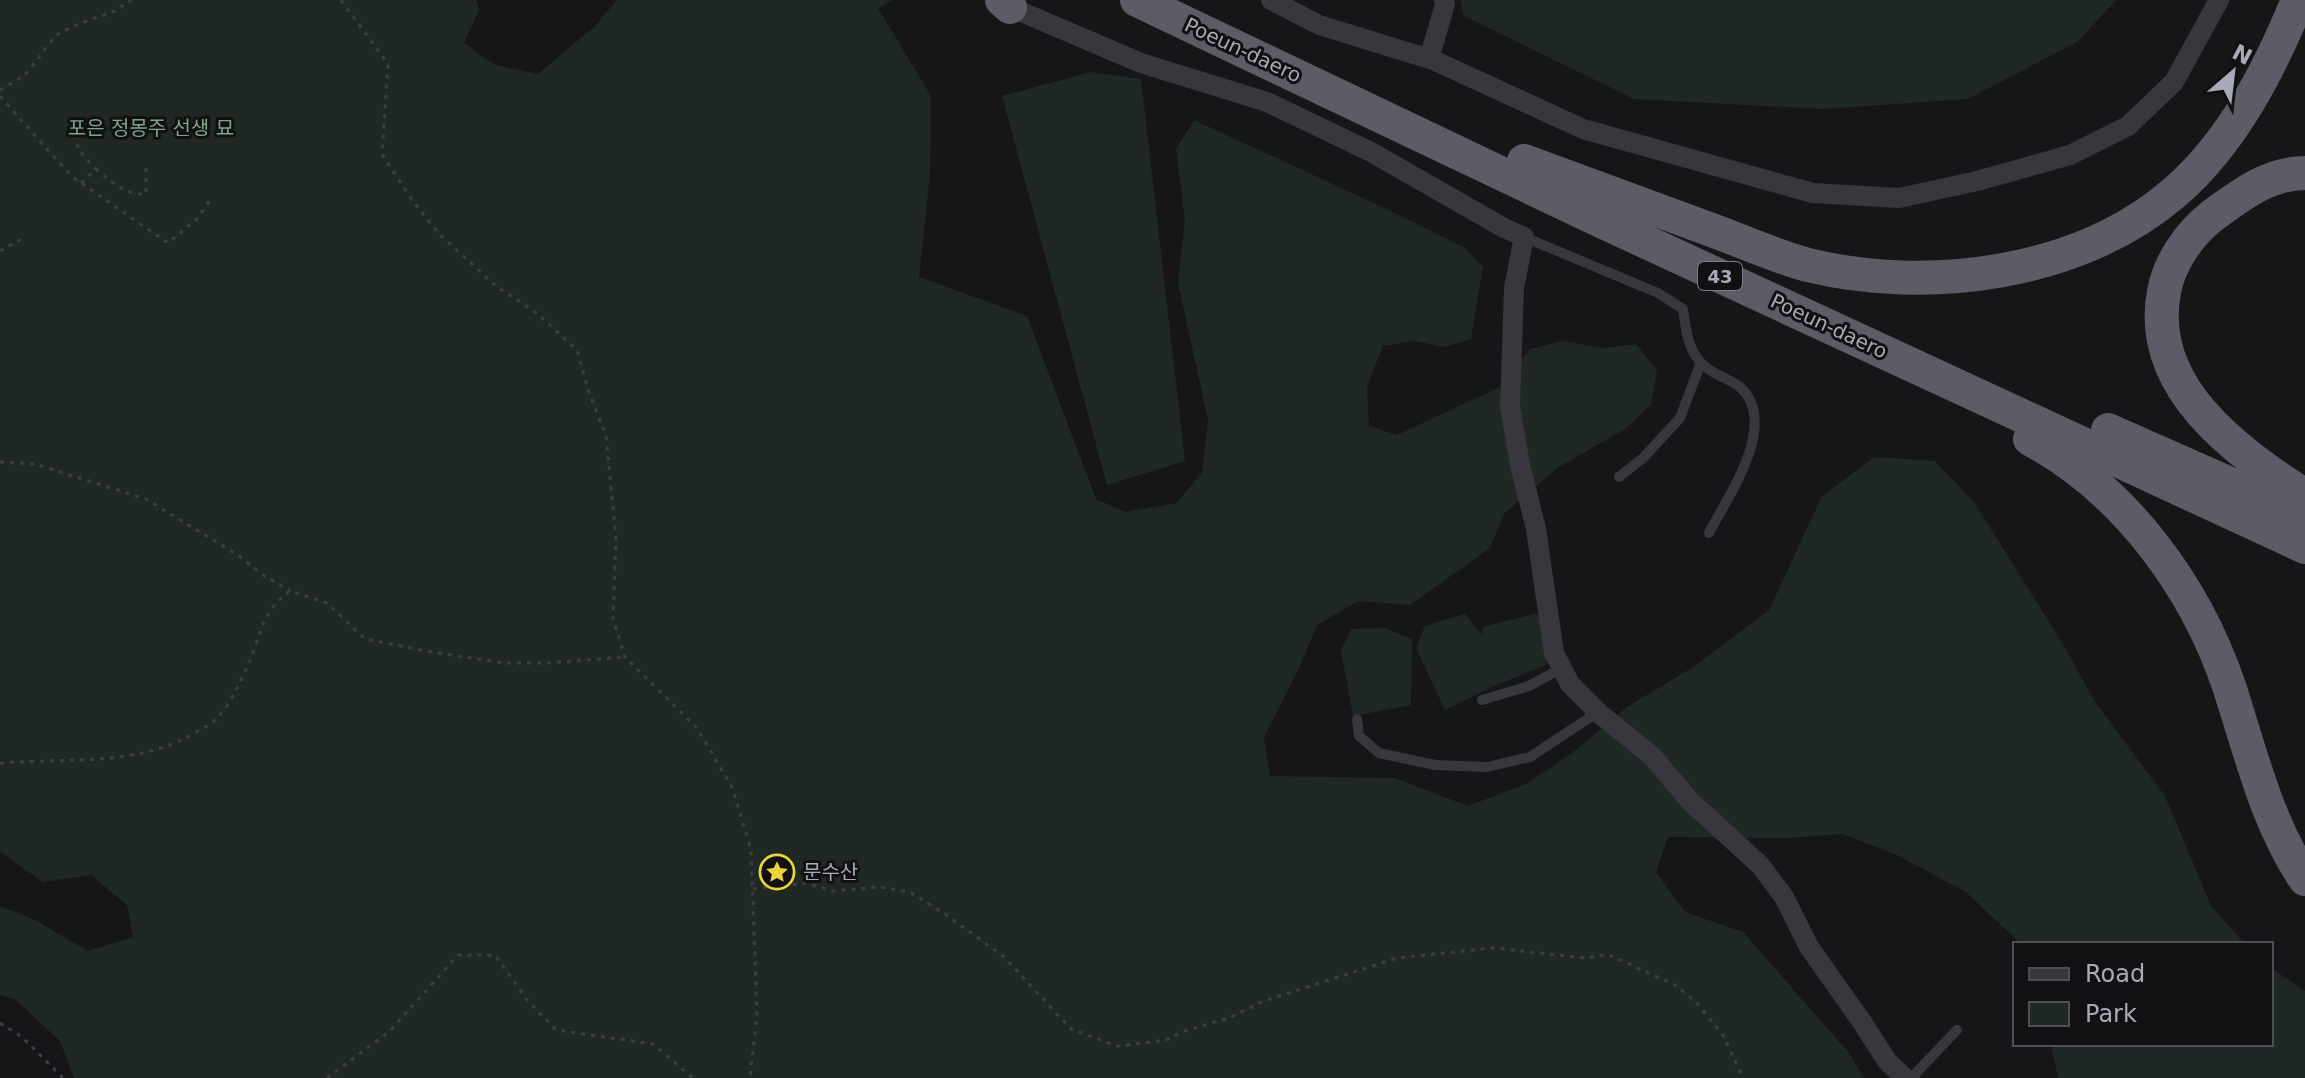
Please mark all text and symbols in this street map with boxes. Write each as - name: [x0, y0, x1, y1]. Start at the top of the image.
- street label: Poeun-daero: [1181, 13, 1305, 87]
- north arrow: [2193, 32, 2273, 112]
- text: N: [2228, 39, 2256, 70]
- park label: 포은 정몽주 선생 묘: [68, 116, 234, 140]
- road number: 43: [1698, 262, 1742, 290]
- street label: Poeun-daero: [1767, 289, 1891, 363]
- place icon: 문수산: [758, 853, 796, 891]
- place label: 문수산: [803, 860, 858, 884]
- legend: [2013, 942, 2273, 1046]
- text: Road: [2085, 960, 2145, 988]
- text: Park: [2085, 1000, 2137, 1028]

